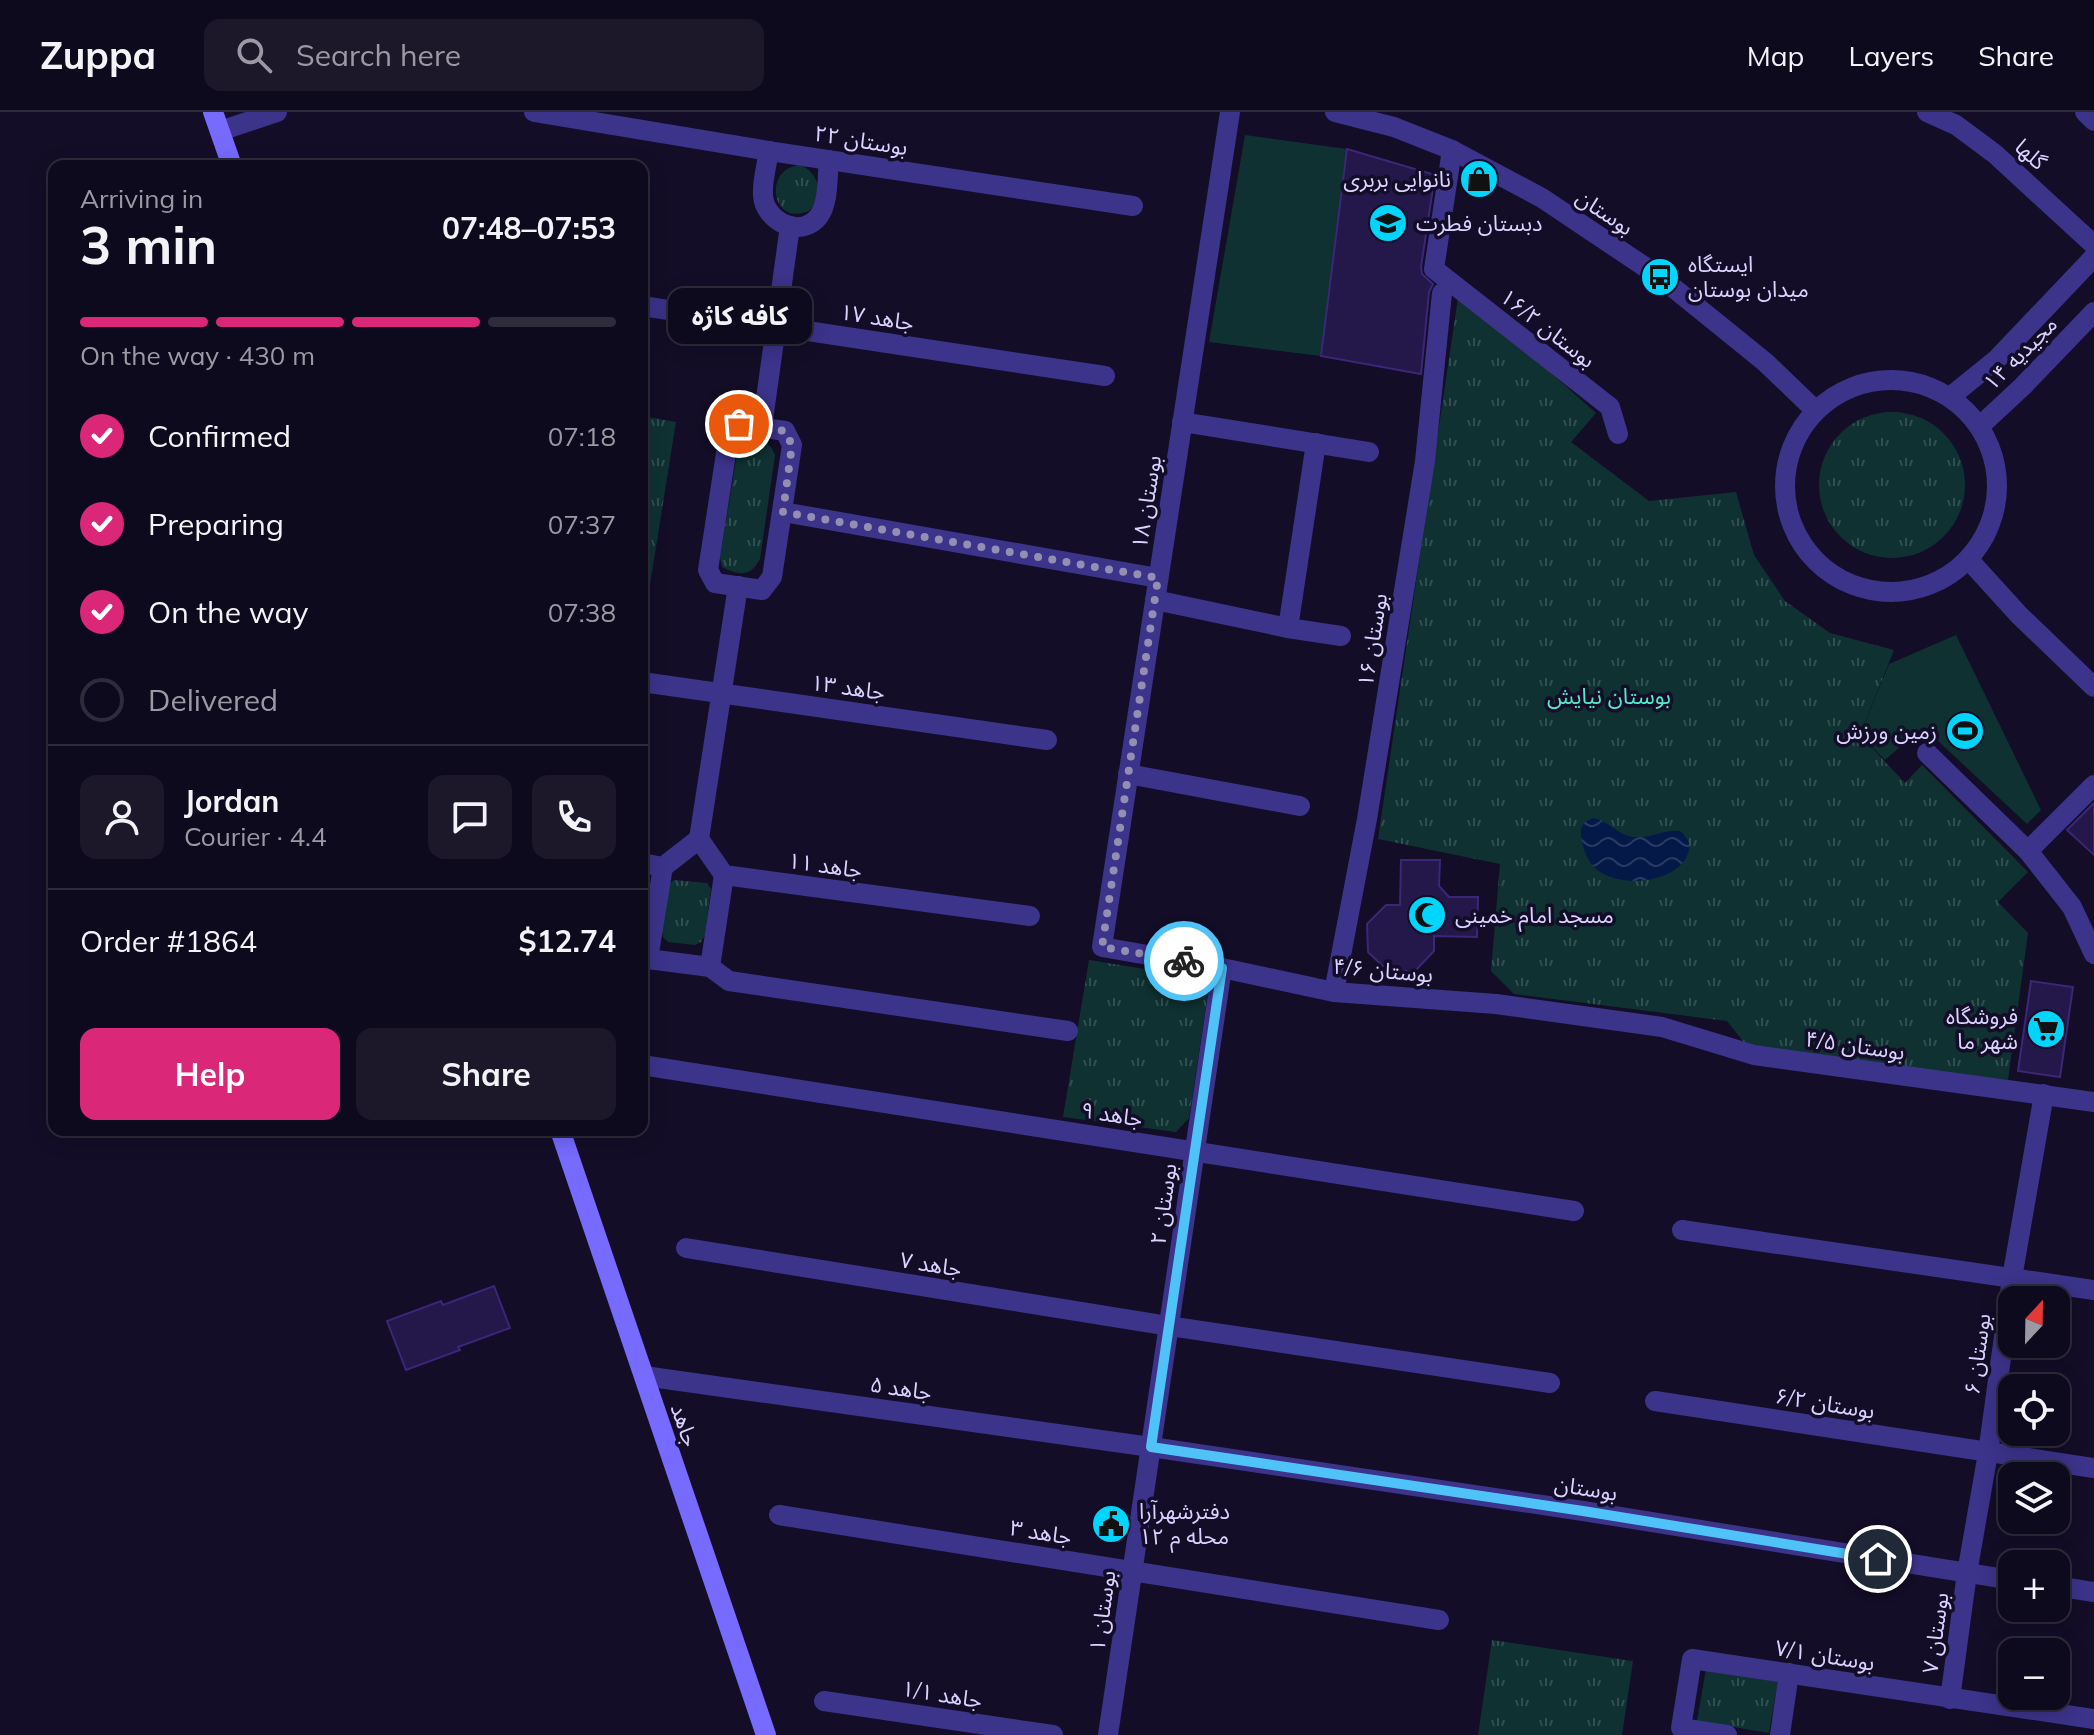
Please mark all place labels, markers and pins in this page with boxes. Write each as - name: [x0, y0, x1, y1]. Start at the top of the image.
- shop icon: نانوایی بربری: [1458, 158, 1500, 200]
- place label: نانوایی بربری: [1343, 165, 1451, 193]
- school or university icon: دبستان فطرت: [1367, 202, 1409, 244]
- place label: دبستان فطرت: [1416, 209, 1543, 237]
- place label: ایستگاه میدان بوستان: [1688, 250, 1809, 303]
- bus stop icon: ایستگاه میدان بوستان: [1639, 256, 1681, 298]
- callout: کافه کاژه: [667, 288, 811, 344]
- pin: [705, 390, 773, 458]
- sports icon: زمین ورزش: [1944, 710, 1986, 752]
- place label: زمین ورزش: [1836, 717, 1937, 745]
- mosque icon: مسجد امام خمینی: [1406, 894, 1448, 936]
- place label: مسجد امام خمینی: [1455, 901, 1614, 932]
- place label: فروشگاه شهر ما: [1946, 1002, 2018, 1055]
- supermarket icon: فروشگاه شهر ما: [2025, 1008, 2067, 1050]
- place label: دفترشهرآرا محله م ۱۲: [1139, 1497, 1230, 1553]
- public building icon: دفترشهرآرا محله م ۱۲: [1090, 1503, 1132, 1545]
- pin: [1844, 1525, 1912, 1593]

